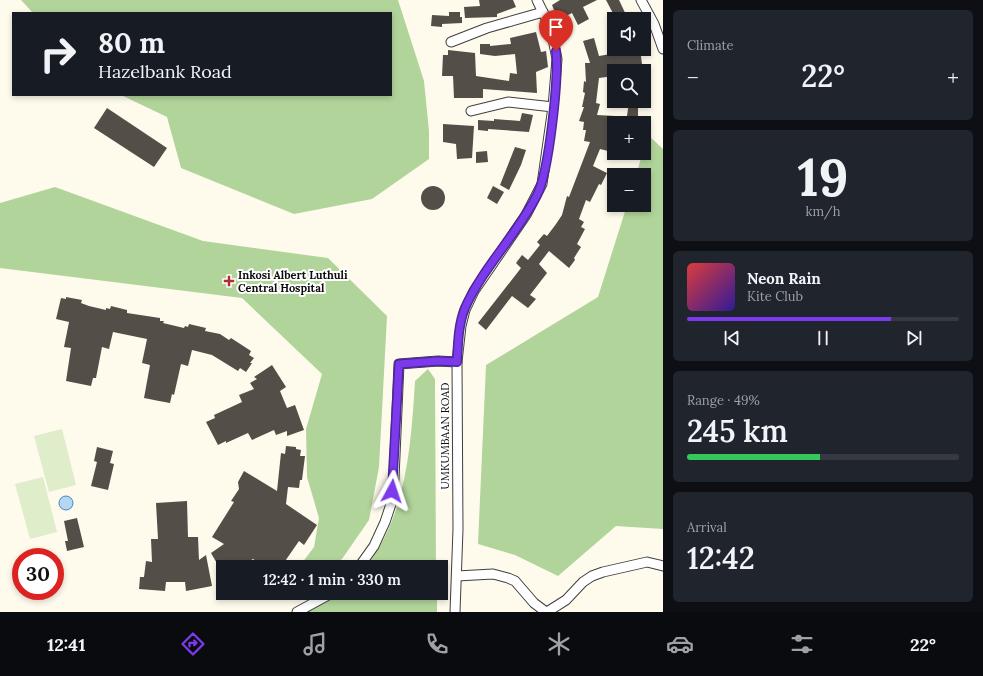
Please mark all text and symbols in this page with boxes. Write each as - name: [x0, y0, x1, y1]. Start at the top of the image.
- pin: [539, 10, 573, 51]
- map controls: [607, 12, 651, 212]
- button: sound: [607, 12, 651, 56]
- icon: arrive: [545, 16, 567, 38]
- text: 80 m: [98, 25, 165, 61]
- icon: right: [32, 28, 84, 80]
- text: Climate: [687, 37, 734, 54]
- text: 22°: [801, 57, 845, 95]
- text: Hazelbank Road: [98, 60, 232, 83]
- text: −: [687, 63, 699, 91]
- text: +: [947, 63, 959, 91]
- button: search: [607, 64, 651, 108]
- button: +: [607, 116, 651, 160]
- text: 19: [797, 144, 849, 210]
- button: −: [607, 168, 651, 212]
- text: km/h: [805, 203, 841, 220]
- place label: Inkosi Albert Luthuli Central Hospital: [238, 268, 348, 295]
- text: Neon Rain: [747, 269, 821, 288]
- marker: Inkosi Albert Luthuli Central Hospital: [223, 275, 235, 287]
- text: Kite Club: [747, 288, 803, 305]
- icon: previous: [721, 327, 743, 349]
- icon: pause: [812, 327, 834, 349]
- icon: next: [903, 327, 925, 349]
- street label: UMKUMBAAN ROAD: [438, 383, 452, 489]
- text: Range · 49%: [687, 392, 760, 409]
- text: 245 km: [687, 412, 788, 450]
- position arrow: [371, 470, 413, 512]
- text: Arrival: [687, 519, 727, 536]
- text: 12:42: [687, 539, 755, 577]
- speed limit sign: 30: [12, 548, 64, 600]
- text: 12:42 · 1 min · 330 m: [263, 570, 401, 589]
- icon: directions: [179, 630, 207, 658]
- icon: music: [301, 630, 329, 658]
- icon: phone: [423, 630, 451, 658]
- icon: climate: [545, 630, 573, 658]
- icon: car: [666, 630, 694, 658]
- icon: filters: [788, 630, 816, 658]
- text: 12:41: [47, 633, 85, 656]
- text: 22°: [910, 633, 936, 656]

